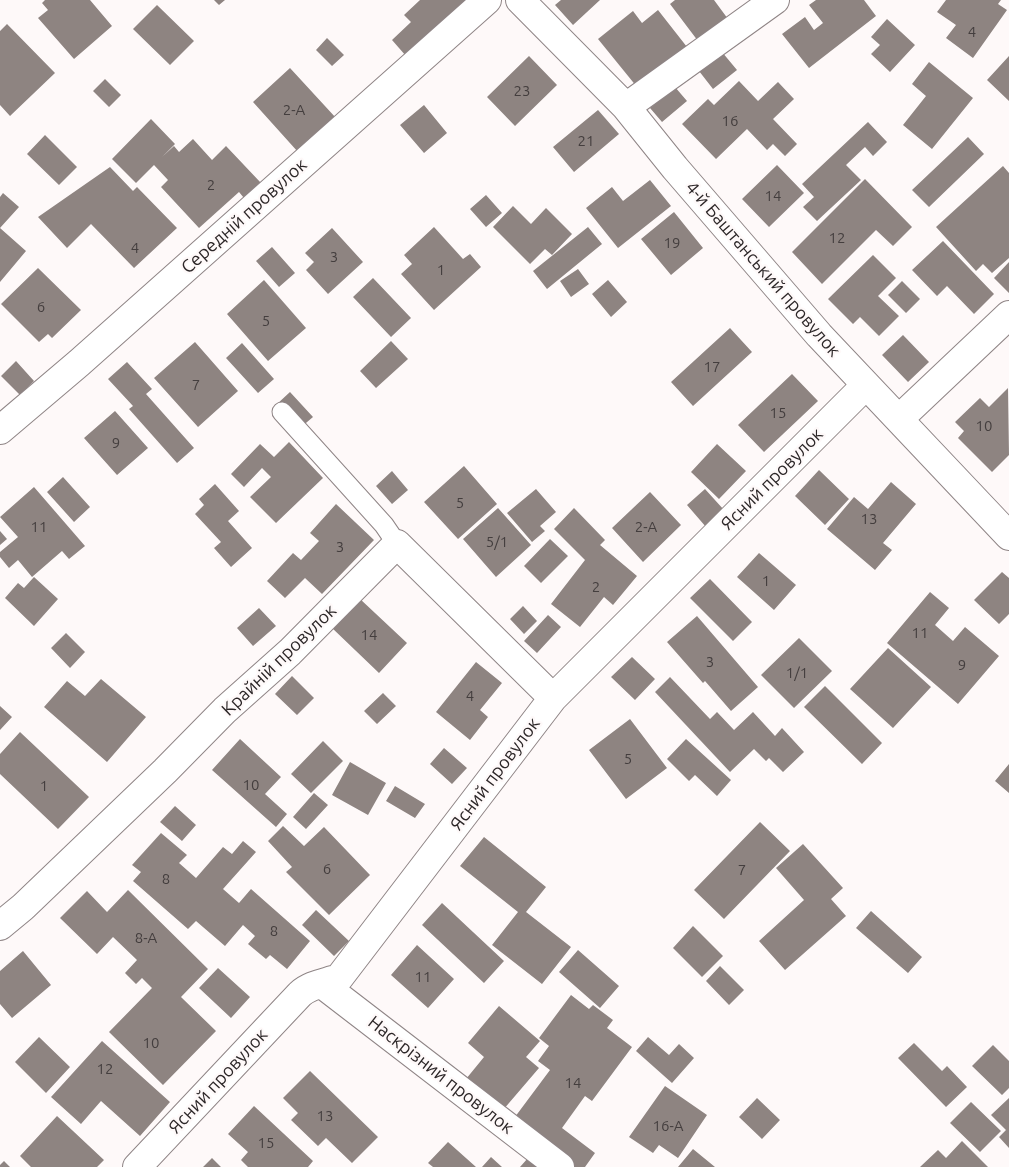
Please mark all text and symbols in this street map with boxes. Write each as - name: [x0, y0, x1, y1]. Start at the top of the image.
- house number: 4: [968, 23, 976, 41]
- house number: 23: [514, 82, 530, 100]
- house number: 2-А: [283, 101, 305, 119]
- house number: 16: [722, 112, 738, 130]
- house number: 21: [578, 132, 594, 150]
- street label: Середній провулок: [177, 154, 311, 278]
- house number: 2: [207, 176, 215, 194]
- street label: 4-й Баштанський провулок: [681, 177, 845, 361]
- house number: 14: [765, 187, 781, 205]
- house number: 12: [829, 229, 845, 247]
- house number: 19: [664, 234, 680, 252]
- house number: 4: [131, 239, 139, 257]
- house number: 3: [330, 248, 338, 266]
- house number: 1: [437, 261, 445, 279]
- house number: 6: [37, 298, 45, 316]
- house number: 5: [262, 312, 270, 330]
- house number: 17: [704, 358, 720, 376]
- house number: 7: [192, 376, 200, 394]
- house number: 15: [770, 404, 786, 422]
- house number: 10: [976, 417, 992, 435]
- street label: Ясний провулок: [716, 423, 828, 535]
- house number: 9: [112, 434, 120, 452]
- house number: 5: [456, 494, 464, 512]
- house number: 13: [861, 510, 877, 528]
- house number: 11: [31, 518, 47, 536]
- house number: 2-А: [635, 518, 657, 536]
- house number: 5/1: [486, 533, 508, 551]
- house number: 3: [336, 538, 344, 556]
- house number: 1: [762, 572, 770, 590]
- house number: 2: [592, 578, 600, 596]
- street label: Крайній провулок: [217, 600, 341, 720]
- house number: 11: [912, 624, 928, 642]
- house number: 14: [361, 626, 377, 644]
- house number: 3: [706, 653, 714, 671]
- house number: 9: [958, 656, 966, 674]
- house number: 1/1: [786, 664, 808, 682]
- house number: 4: [466, 687, 474, 705]
- street label: Ясний провулок: [446, 713, 544, 835]
- house number: 5: [624, 750, 632, 768]
- house number: 10: [243, 776, 259, 794]
- house number: 1: [40, 777, 48, 795]
- house number: 6: [323, 860, 331, 878]
- house number: 7: [738, 861, 746, 879]
- house number: 8: [162, 870, 170, 888]
- house number: 8: [270, 922, 278, 940]
- house number: 8-А: [135, 929, 157, 947]
- house number: 11: [415, 968, 431, 986]
- street label: Наскрізний провулок: [364, 1011, 518, 1139]
- street label: Ясний провулок: [164, 1024, 272, 1138]
- house number: 10: [143, 1034, 159, 1052]
- house number: 12: [97, 1060, 113, 1078]
- house number: 14: [565, 1074, 581, 1092]
- house number: 13: [317, 1107, 333, 1125]
- house number: 16-А: [652, 1117, 684, 1135]
- house number: 15: [258, 1134, 274, 1152]

